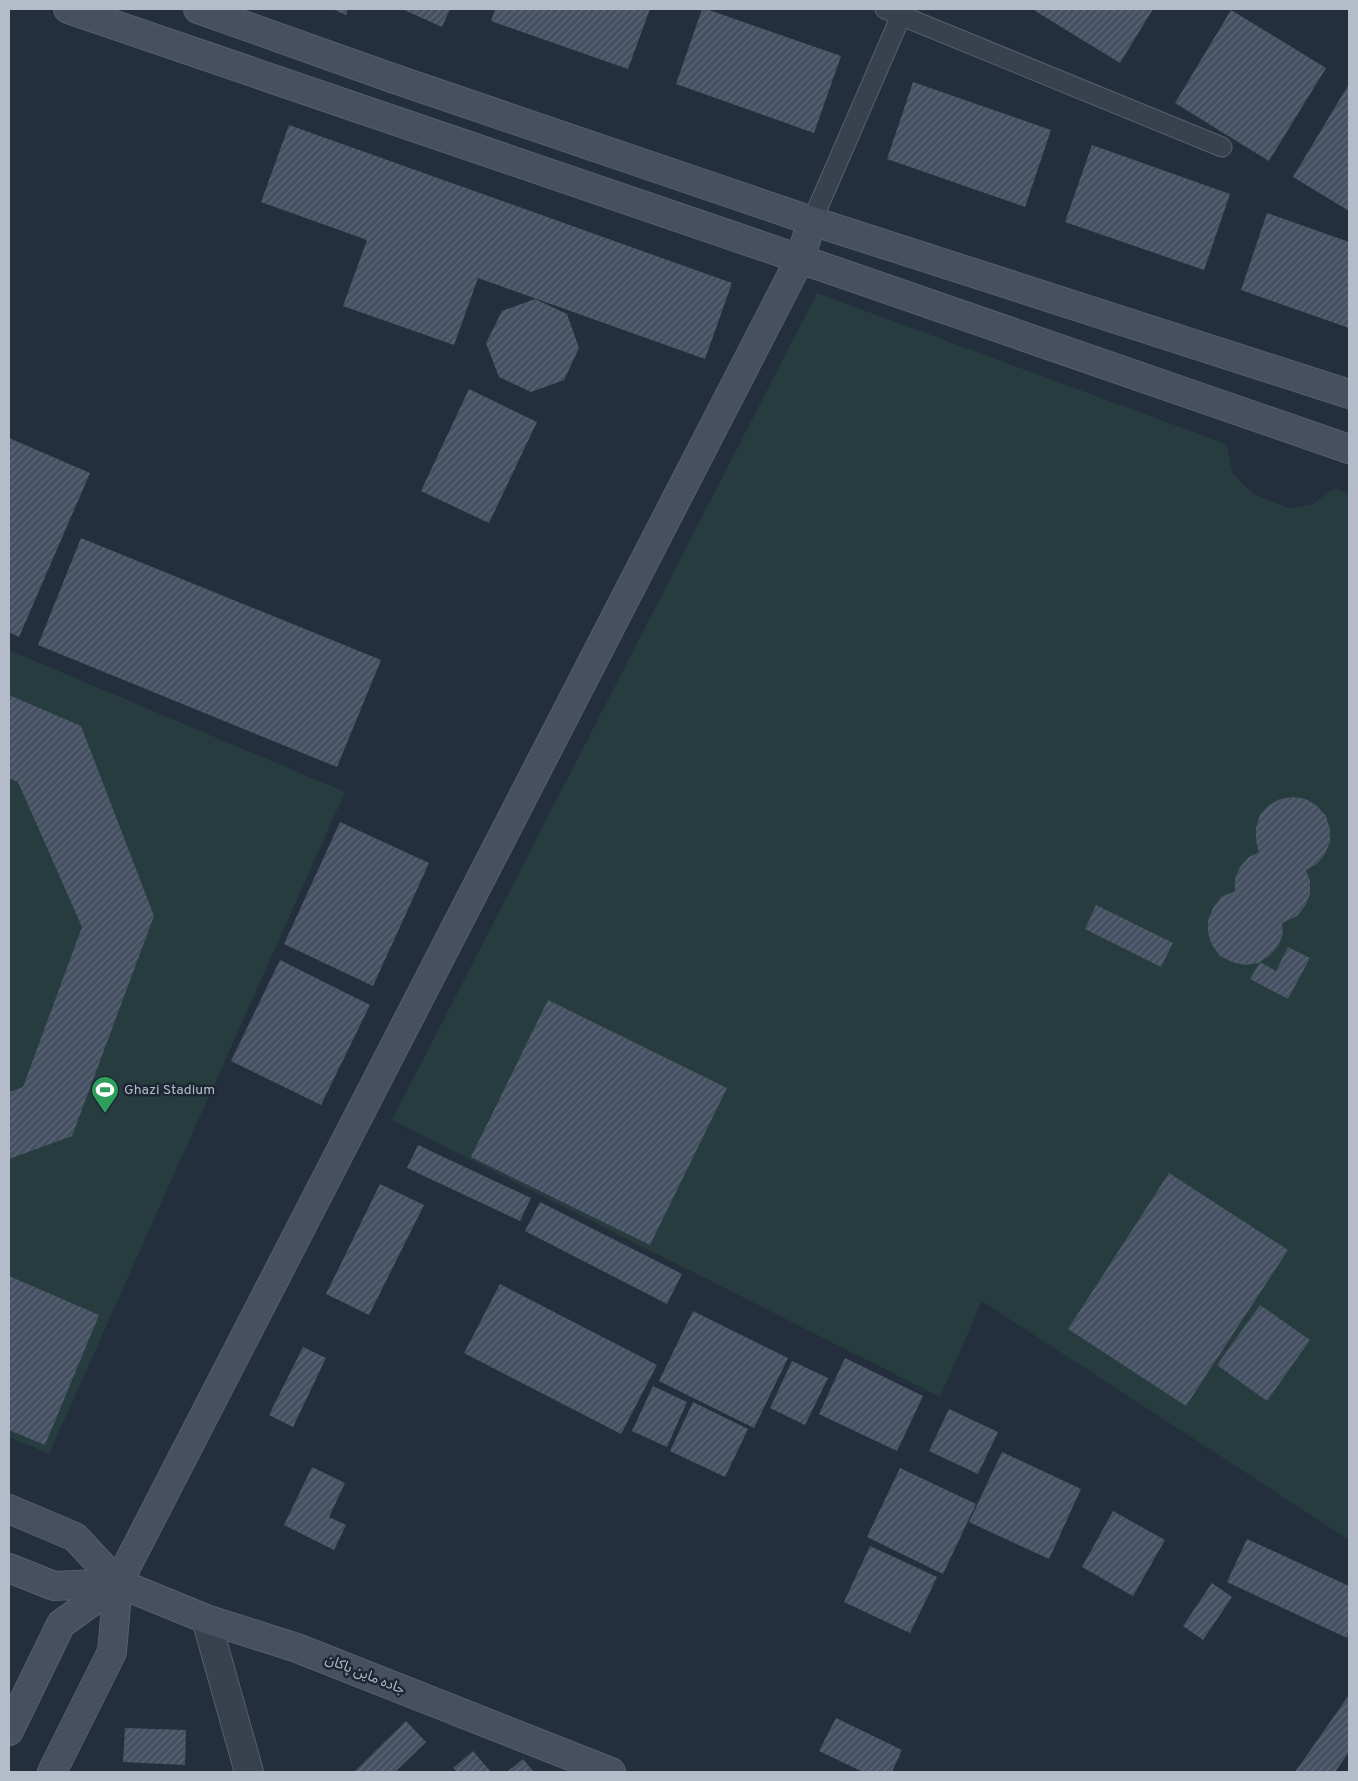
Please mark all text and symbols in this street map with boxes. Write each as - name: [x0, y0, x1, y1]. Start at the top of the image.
- sports icon: Ghazi Stadium: [90, 1075, 120, 1114]
- place label: Ghazi Stadium: [124, 1082, 215, 1099]
- street label: جاده ماین پاکان: [322, 1651, 407, 1699]

